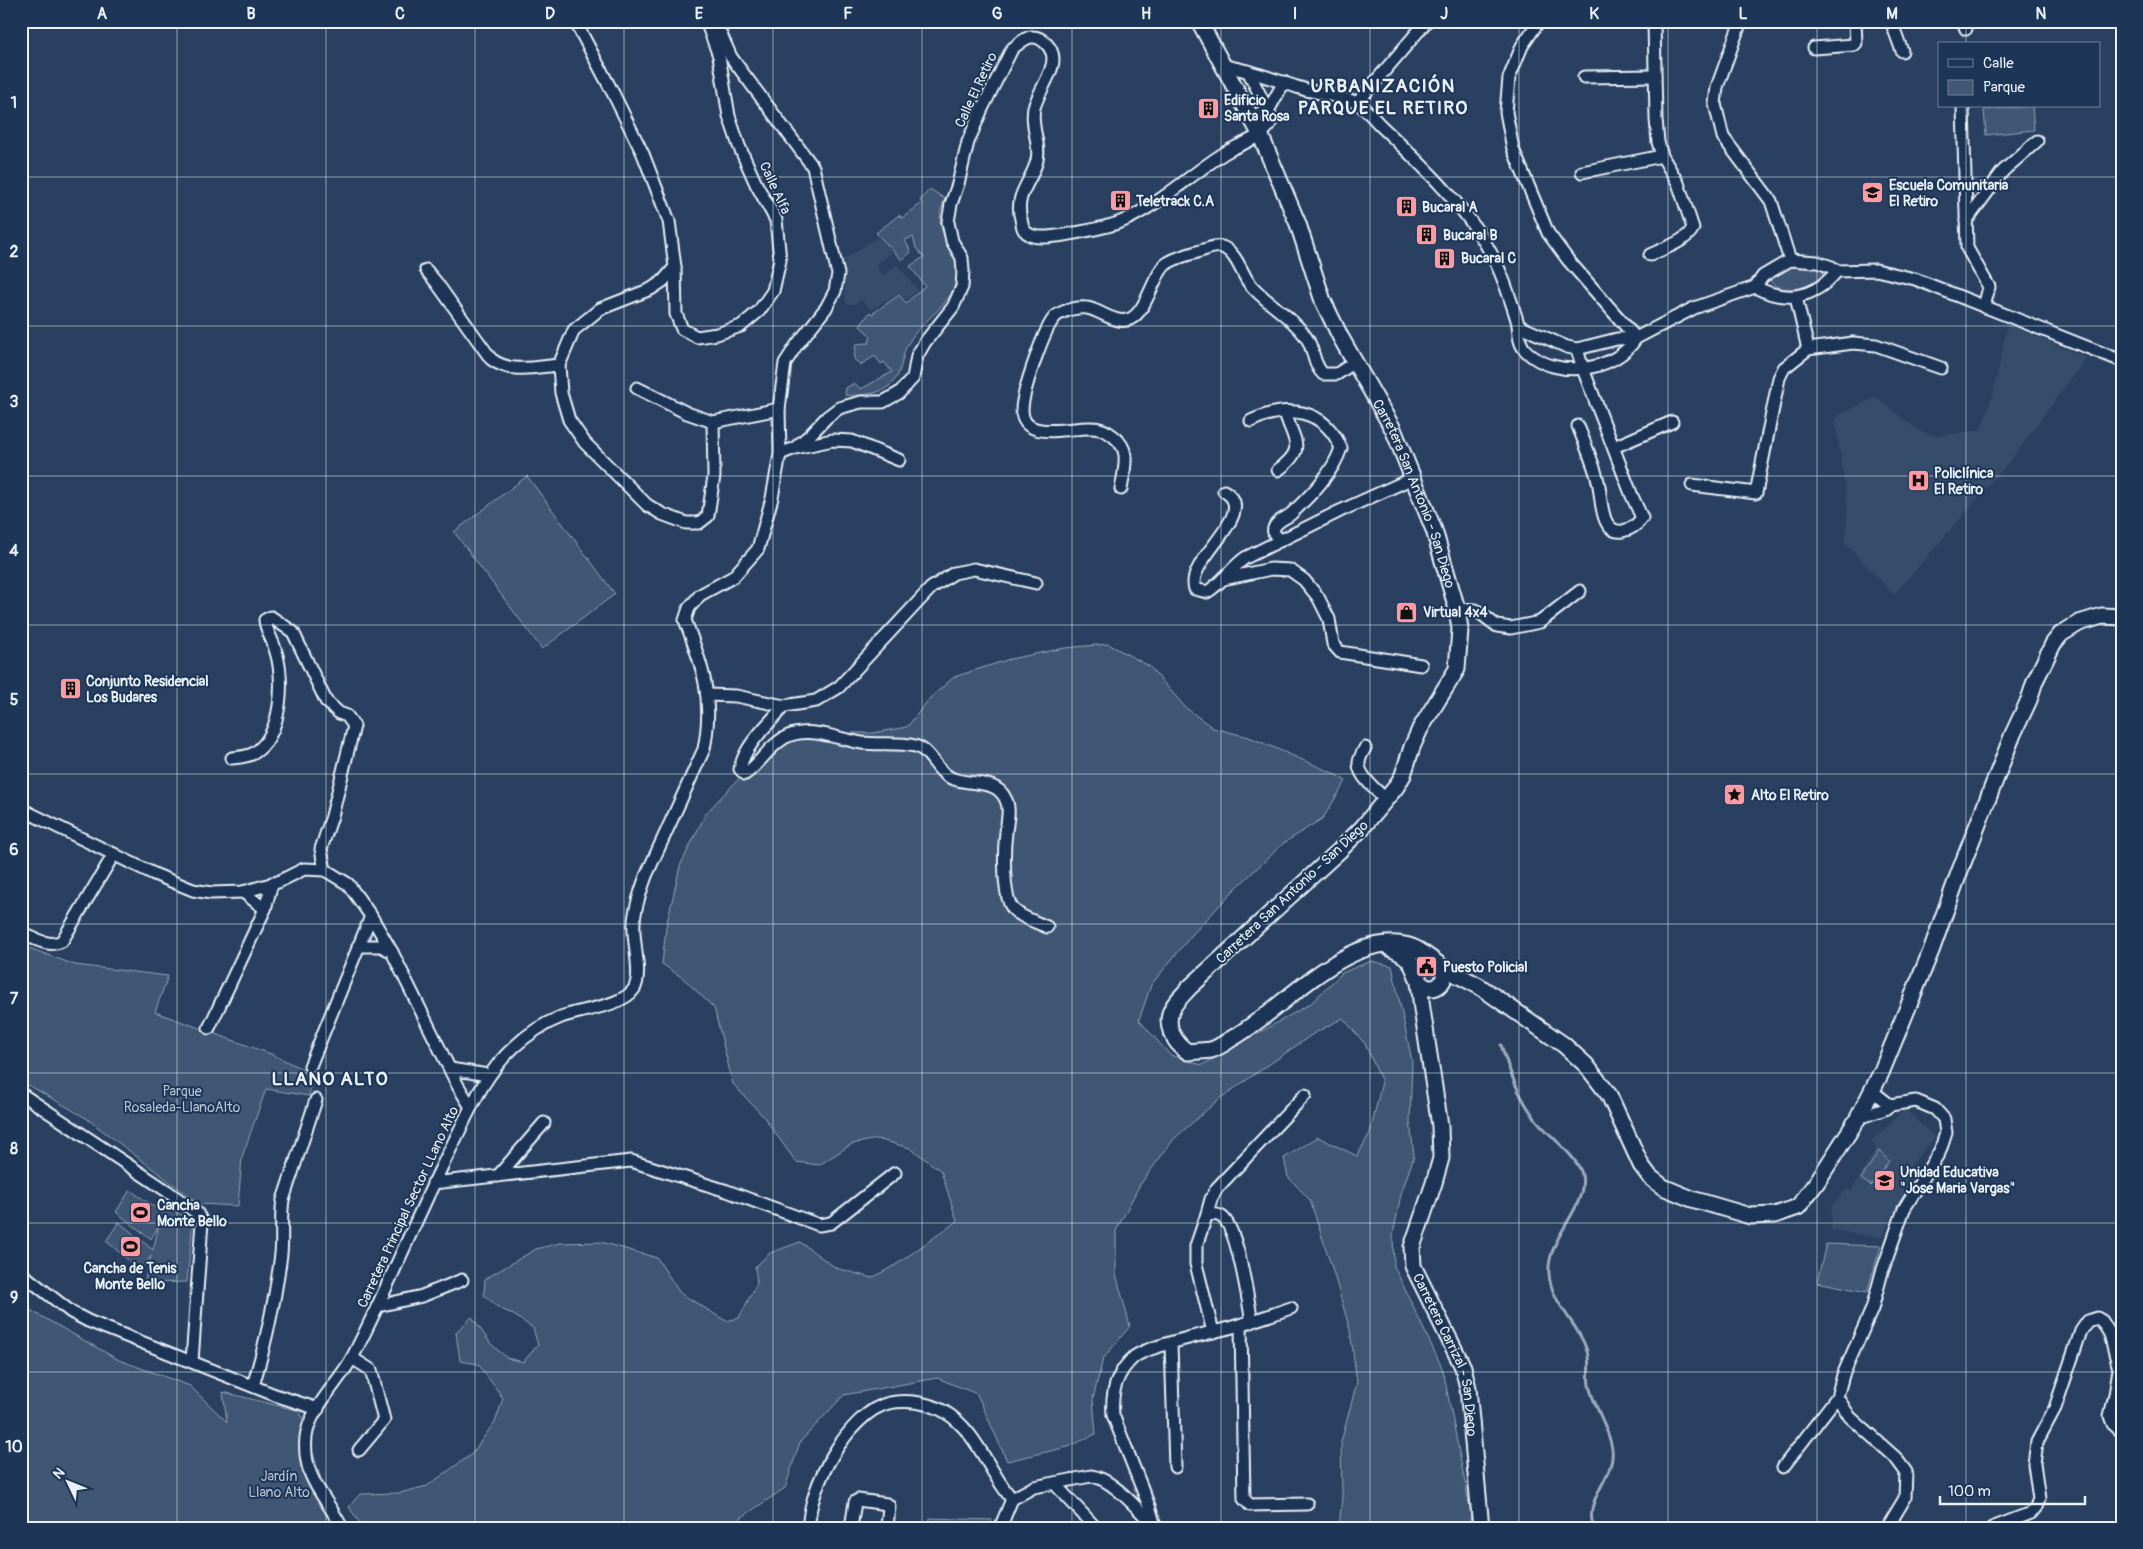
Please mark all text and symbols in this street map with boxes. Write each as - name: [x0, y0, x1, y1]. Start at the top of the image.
- text: A: [97, 4, 108, 24]
- text: B: [246, 4, 256, 24]
- text: C: [395, 4, 405, 24]
- text: D: [545, 4, 555, 24]
- text: E: [695, 4, 704, 24]
- text: F: [843, 4, 853, 24]
- text: G: [992, 4, 1003, 24]
- text: H: [1141, 4, 1151, 24]
- text: I: [1293, 4, 1297, 24]
- text: J: [1440, 4, 1448, 24]
- text: K: [1589, 4, 1599, 24]
- text: L: [1738, 4, 1748, 24]
- text: M: [1886, 4, 1898, 24]
- text: N: [2036, 4, 2047, 24]
- legend: [1938, 42, 2100, 108]
- street label: Calle El Retiro: [951, 49, 1001, 130]
- text: Calle: [1983, 54, 2014, 73]
- district label: URBANIZACIÓN PARQUE EL RETIRO: [1298, 74, 1468, 120]
- text: Parque: [1983, 78, 2026, 97]
- place label: Edificio Santa Rosa: [1224, 92, 1290, 125]
- text: 1: [11, 93, 17, 113]
- building icon: Edificio Santa Rosa: [1196, 96, 1220, 120]
- street label: Calle Alfa: [756, 159, 794, 217]
- place label: Escuela Comunitaria El Retiro: [1889, 177, 2009, 210]
- school or university icon: Escuela Comunitaria El Retiro: [1861, 181, 1885, 205]
- building icon: Teletrack C.A: [1108, 189, 1132, 213]
- place label: Teletrack C.A: [1135, 193, 1214, 210]
- building icon: Bucaral A: [1394, 195, 1418, 219]
- place label: Bucaral A: [1422, 199, 1478, 216]
- building icon: Bucaral B: [1415, 223, 1439, 247]
- place label: Bucaral B: [1443, 227, 1497, 244]
- text: 2: [10, 242, 19, 262]
- building icon: Bucaral C: [1433, 246, 1457, 270]
- place label: Bucaral C: [1461, 250, 1516, 267]
- text: 3: [10, 392, 19, 412]
- street label: Carretera San Antonio - San Diego: [1369, 396, 1459, 590]
- place label: Policlínica El Retiro: [1934, 465, 1994, 498]
- hospital icon: Policlínica El Retiro: [1906, 469, 1930, 493]
- text: 4: [9, 541, 19, 561]
- shop icon: Virtual 4x4: [1395, 600, 1419, 624]
- place label: Virtual 4x4: [1423, 604, 1489, 621]
- place label: Conjunto Residencial Los Budares: [86, 673, 209, 706]
- building icon: Conjunto Residencial Los Budares: [58, 677, 82, 701]
- text: 5: [10, 690, 19, 710]
- place icon: Alto El Retiro: [1723, 783, 1747, 807]
- place label: Alto El Retiro: [1751, 787, 1829, 804]
- street label: Carretera San Antonio - San Diego: [1212, 817, 1372, 967]
- text: 6: [9, 840, 19, 860]
- public building icon: Puesto Policial: [1415, 955, 1439, 979]
- place label: Puesto Policial: [1443, 959, 1528, 976]
- text: 7: [10, 989, 19, 1009]
- district label: LLANO ALTO: [272, 1067, 388, 1091]
- park label: Parque Rosaleda-LlanoAlto: [124, 1083, 241, 1116]
- street label: Carretera Principal Sector LLano Alto: [354, 1103, 462, 1310]
- text: 8: [10, 1139, 18, 1159]
- place label: Unidad Educativa "Jose Maria Vargas": [1900, 1164, 2015, 1197]
- school or university icon: Unidad Educativa "Jose Maria Vargas": [1872, 1168, 1896, 1192]
- place label: Cancha Monte Bello: [157, 1197, 227, 1230]
- sports icon: Cancha Monte Bello: [129, 1201, 153, 1225]
- sports icon: Cancha de Tenis Monte Bello: [118, 1234, 142, 1258]
- place label: Cancha de Tenis Monte Bello: [83, 1260, 177, 1293]
- street label: Carretera Carrizal - San Diego: [1409, 1270, 1481, 1437]
- text: 9: [10, 1288, 18, 1308]
- text: 10: [5, 1437, 23, 1457]
- north arrow: [42, 1456, 92, 1506]
- text: N: [49, 1464, 68, 1483]
- park label: Jardín Llano Alto: [248, 1468, 310, 1501]
- scale bar: [1940, 1474, 2086, 1506]
- text: 100 m: [1948, 1482, 1991, 1501]

